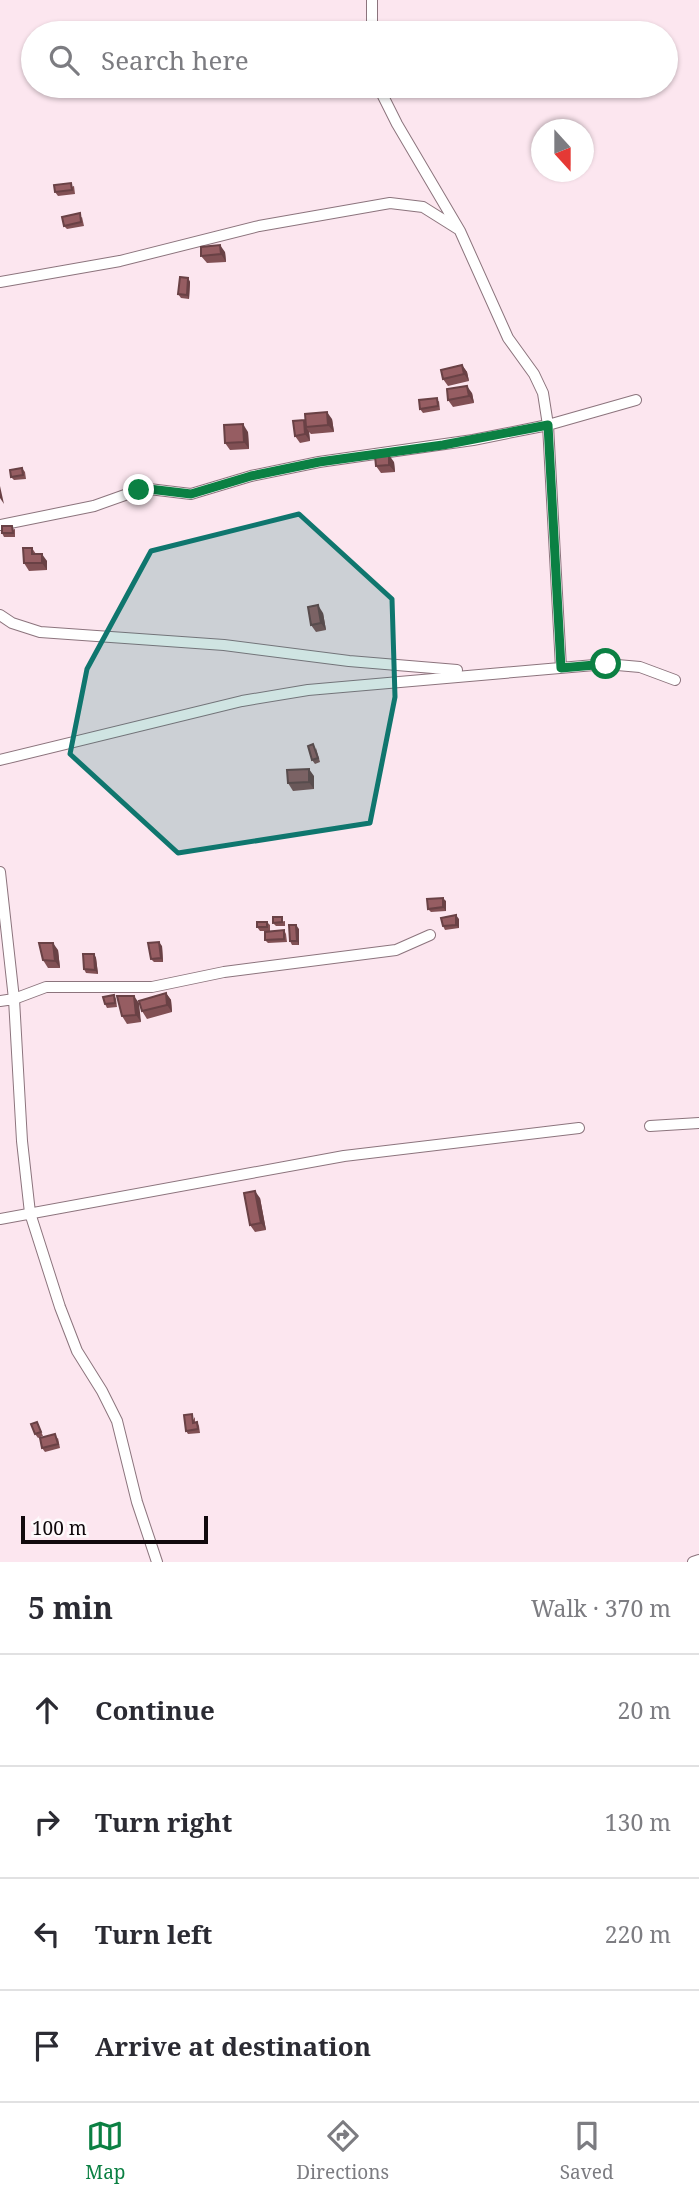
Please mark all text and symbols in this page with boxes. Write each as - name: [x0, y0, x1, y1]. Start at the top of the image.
- search box: [21, 21, 678, 98]
- icon: search: [45, 41, 83, 79]
- text: Search here: [101, 42, 249, 78]
- north arrow: [531, 119, 594, 182]
- route end: [123, 474, 154, 505]
- route start: [590, 648, 621, 679]
- scale bar: [21, 1513, 208, 1545]
- text: 100 m: [32, 1515, 87, 1541]
- text: 5 min: [28, 1587, 113, 1628]
- text: Walk · 370 m: [531, 1592, 671, 1624]
- icon: ahead: [28, 1691, 66, 1729]
- text: Continue: [95, 1692, 215, 1728]
- text: 20 m: [618, 1694, 671, 1726]
- icon: right: [28, 1803, 66, 1841]
- text: Turn right: [95, 1804, 232, 1840]
- text: 130 m: [605, 1806, 671, 1838]
- icon: left: [28, 1915, 66, 1953]
- text: Turn left: [95, 1916, 212, 1952]
- text: 220 m: [605, 1918, 671, 1950]
- icon: arrive: [28, 2027, 66, 2065]
- text: Arrive at destination: [95, 2028, 371, 2064]
- tab: Map: [85, 2117, 126, 2185]
- tab: Directions: [296, 2117, 389, 2185]
- tab: Saved: [560, 2117, 614, 2185]

